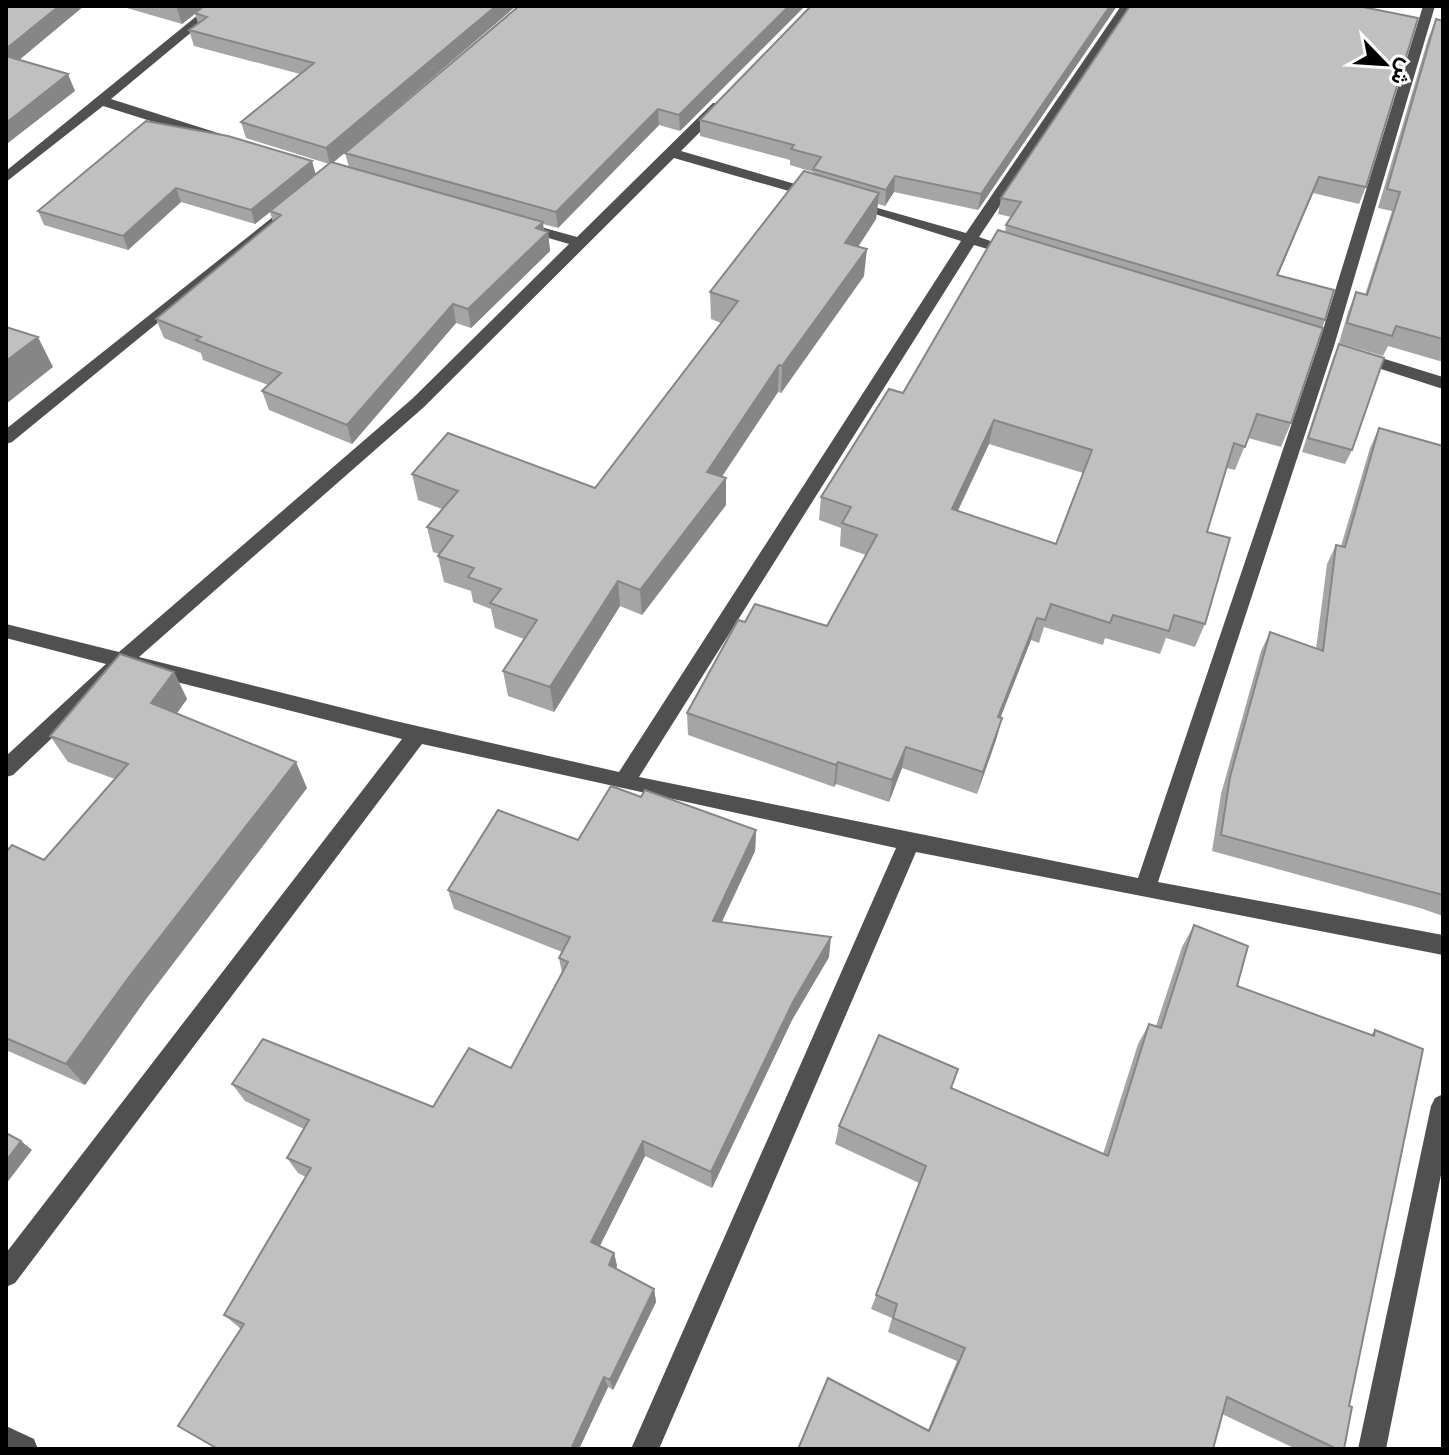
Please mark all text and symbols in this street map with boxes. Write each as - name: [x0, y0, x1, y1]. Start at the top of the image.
- north arrow: [1345, 24, 1425, 104]
- text: ش: [1385, 55, 1420, 90]

